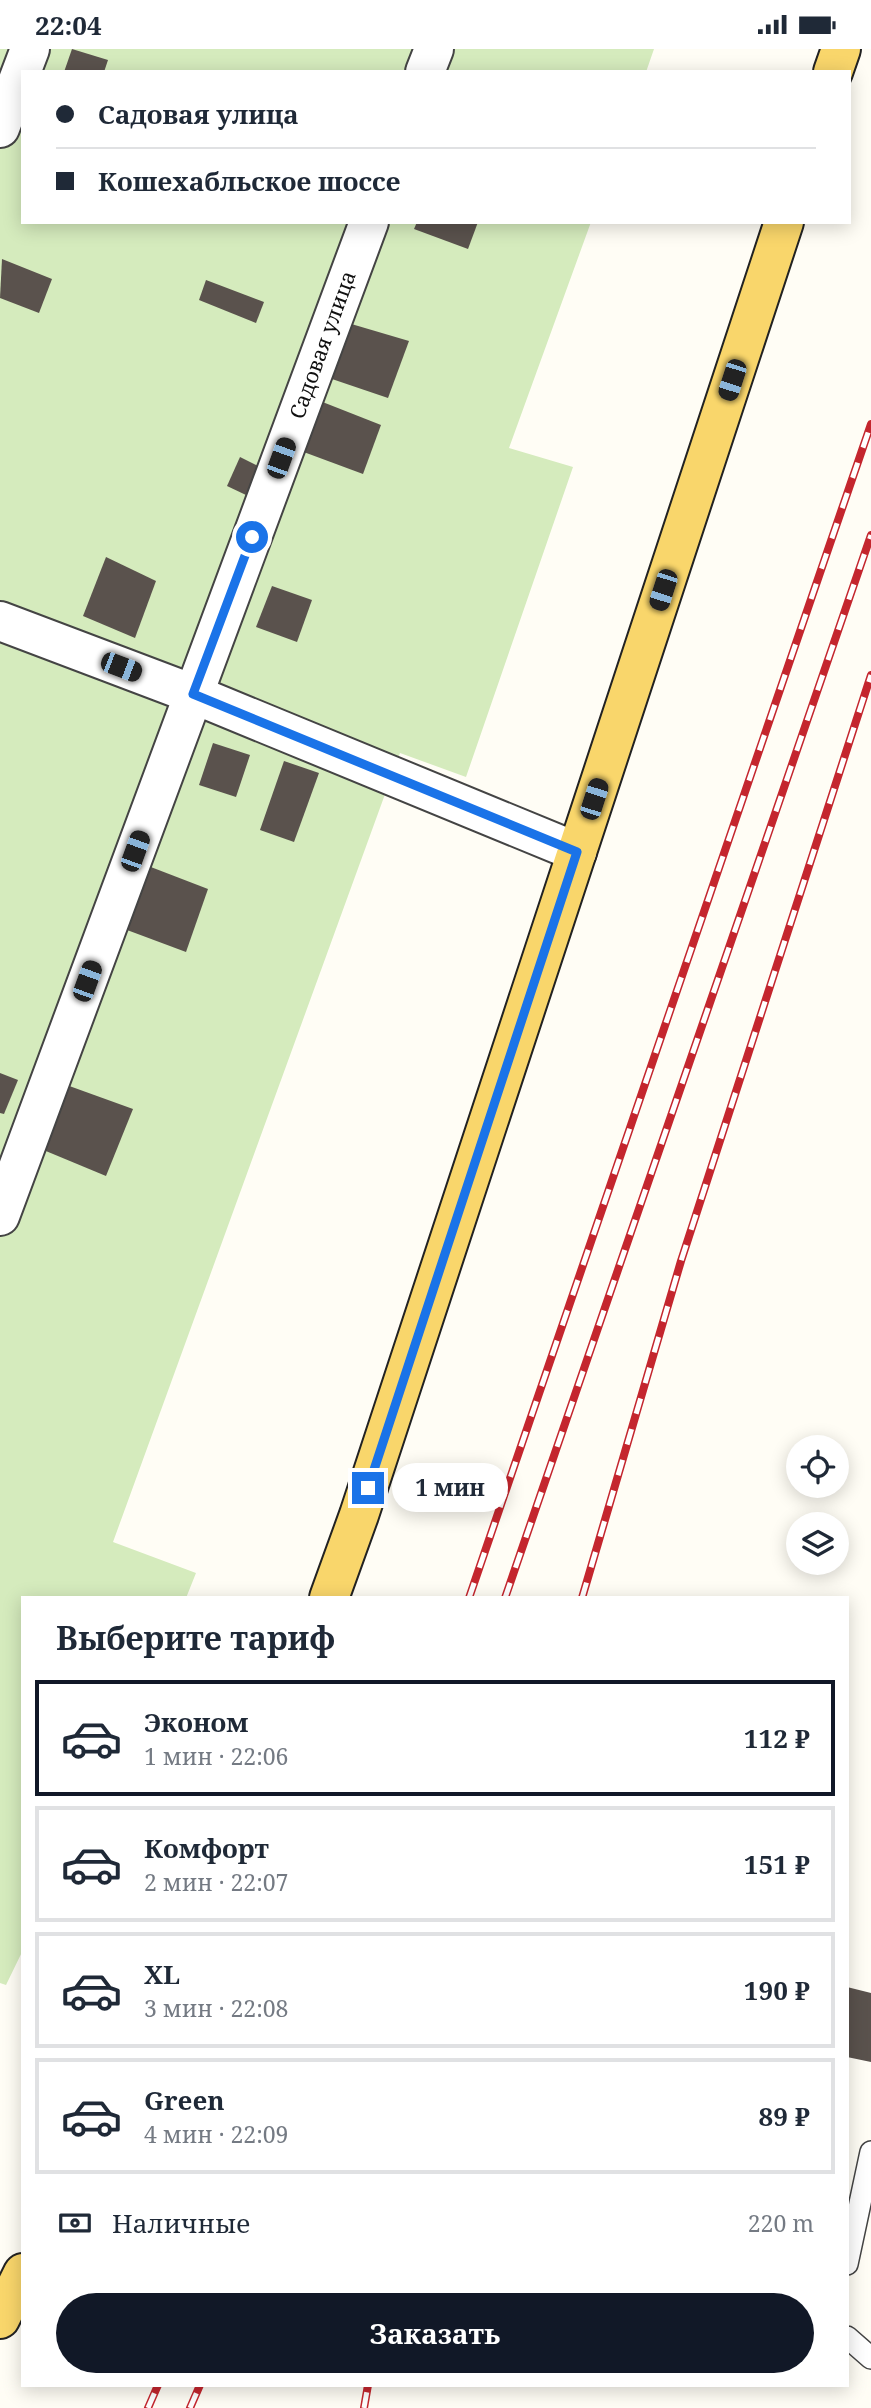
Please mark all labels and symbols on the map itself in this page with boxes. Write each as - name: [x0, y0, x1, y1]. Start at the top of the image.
- street label: Садовая улица: [282, 267, 362, 423]
- car: [716, 357, 749, 403]
- car: [264, 435, 299, 481]
- route start: [236, 521, 268, 553]
- car: [647, 567, 680, 613]
- car: [98, 650, 145, 684]
- car: [578, 776, 611, 822]
- car: [118, 828, 153, 874]
- car: [70, 958, 105, 1004]
- callout: 1 мин: [392, 1463, 508, 1513]
- route end: [352, 1472, 384, 1504]

